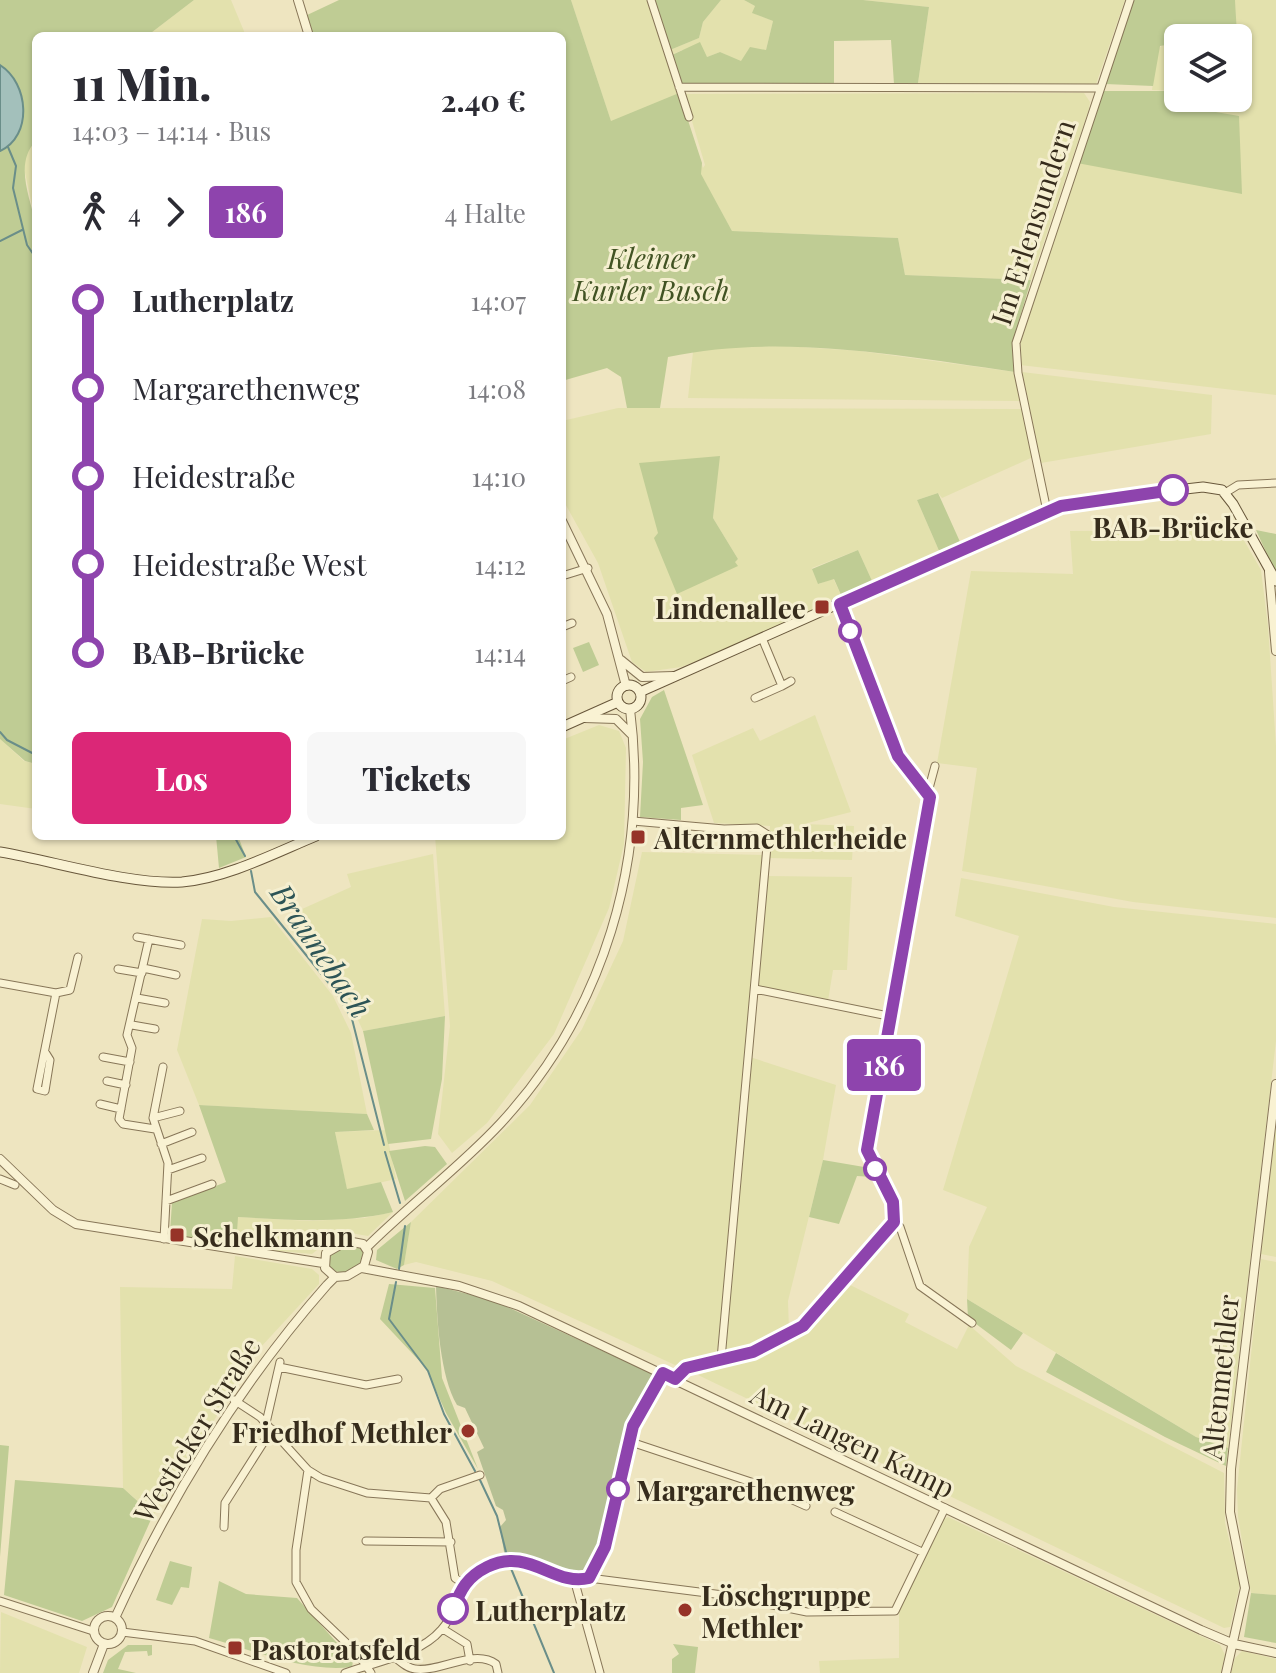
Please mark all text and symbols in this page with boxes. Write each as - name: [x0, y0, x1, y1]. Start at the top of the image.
- map controls: [1164, 24, 1252, 112]
- button: layers: [1164, 24, 1252, 112]
- text: 11 Min.: [72, 53, 211, 112]
- text: 2.40 €: [441, 80, 526, 120]
- text: 14:03 – 14:14 · Bus: [72, 113, 271, 148]
- street label: Im Erlensundern: [981, 114, 1083, 329]
- icon: walk: [72, 190, 116, 234]
- icon: forward: [153, 190, 197, 234]
- text: 186: [225, 193, 267, 230]
- text: 4: [128, 195, 141, 230]
- text: 4 Halte: [444, 195, 526, 230]
- park label: Kleiner Kurler Busch: [572, 239, 729, 308]
- text: Lutherplatz: [132, 280, 294, 320]
- text: 14:07: [470, 283, 526, 318]
- text: Margarethenweg: [132, 368, 360, 408]
- text: 14:08: [467, 371, 526, 406]
- text: Heidestraße: [132, 456, 296, 496]
- text: 14:10: [471, 459, 526, 494]
- marker: BAB-Brücke: [1158, 475, 1188, 505]
- place label: BAB-Brücke: [1092, 508, 1254, 545]
- text: Heidestraße West: [132, 544, 367, 584]
- text: 14:12: [475, 547, 526, 582]
- place label: Lindenallee: [655, 589, 806, 626]
- marker: Lindenallee: [813, 598, 831, 616]
- unlabelled marker: [839, 620, 861, 642]
- text: BAB-Brücke: [132, 632, 305, 672]
- text: 14:14: [474, 635, 526, 670]
- button: Los: [72, 732, 291, 824]
- button: Tickets: [307, 732, 526, 824]
- place label: Alternmethlerheide: [653, 819, 907, 856]
- marker: Alternmethlerheide: [629, 828, 647, 846]
- water label: Braunebach: [262, 874, 382, 1025]
- line badge: 186: [838, 1039, 930, 1091]
- text: 186: [863, 1046, 905, 1083]
- unlabelled marker: [864, 1158, 886, 1180]
- place label: Schelkmann: [193, 1217, 354, 1254]
- marker: Schelkmann: [168, 1226, 186, 1244]
- street label: Altenmethler: [1192, 1292, 1246, 1463]
- street label: Westicker Straße: [124, 1330, 268, 1529]
- street label: Am Langen Kamp: [744, 1374, 961, 1505]
- place label: Friedhof Methler: [232, 1413, 452, 1450]
- marker: Friedhof Methler: [459, 1422, 477, 1440]
- place label: Margarethenweg: [636, 1471, 855, 1508]
- marker: Margarethenweg: [607, 1478, 629, 1500]
- place label: Löschgruppe Methler: [701, 1576, 871, 1645]
- place label: Lutherplatz: [475, 1591, 626, 1628]
- marker: Lutherplatz: [438, 1594, 468, 1624]
- marker: Löschgruppe Methler: [676, 1601, 694, 1619]
- place label: Pastoratsfeld: [251, 1630, 421, 1667]
- marker: Pastoratsfeld: [226, 1639, 244, 1657]

